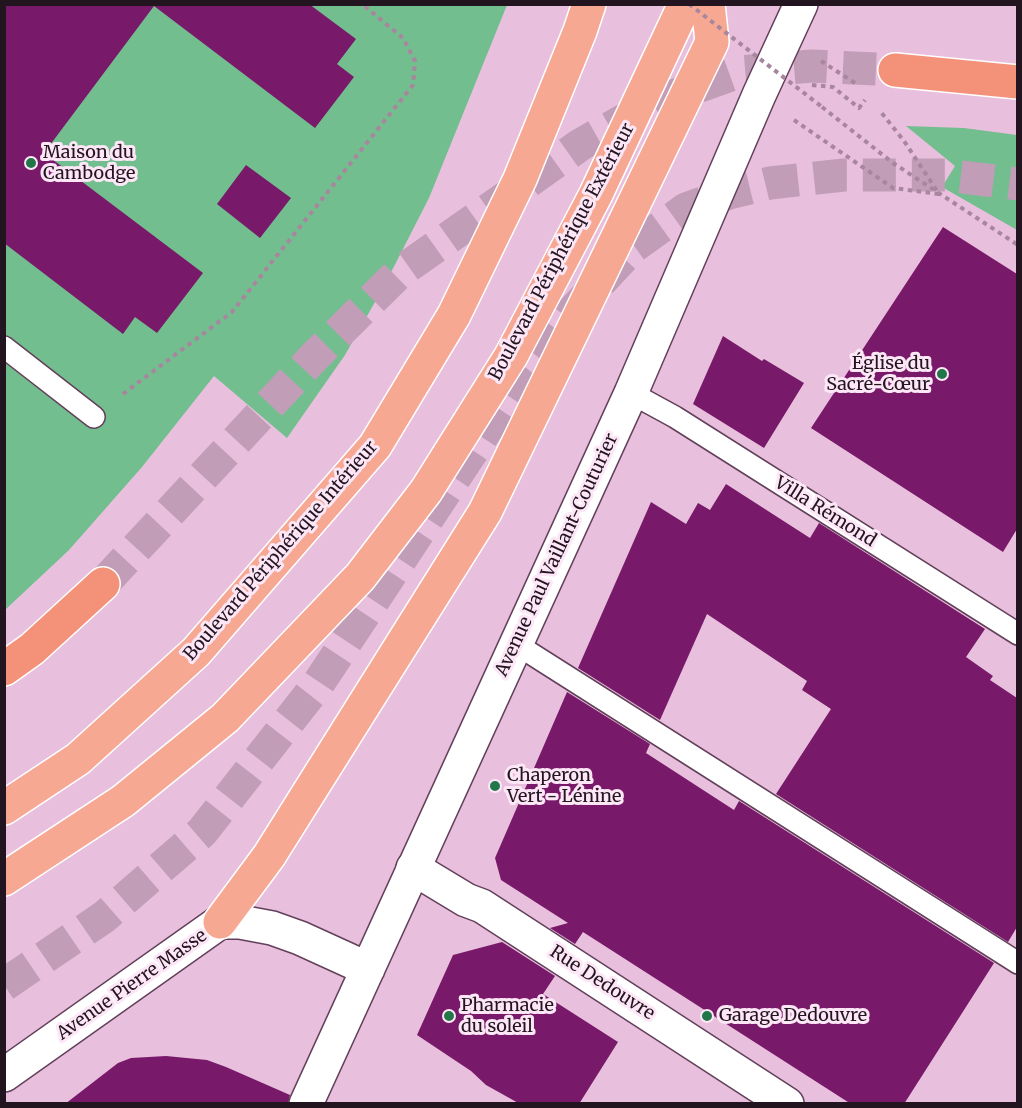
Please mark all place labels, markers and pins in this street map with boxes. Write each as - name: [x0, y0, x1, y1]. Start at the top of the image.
- place label: Maison du Cambodge: [43, 142, 135, 184]
- marker: Maison du Cambodge: [24, 156, 38, 170]
- place label: Église du Sacré-Cœur: [826, 353, 930, 395]
- marker: Église du Sacré-Cœur: [935, 367, 949, 381]
- place label: Chaperon Vert - Lénine: [507, 765, 621, 808]
- marker: Chaperon Vert - Lénine: [488, 779, 502, 793]
- place label: Pharmacie du soleil: [461, 995, 554, 1038]
- place label: Garage Dedouvre: [719, 1005, 867, 1027]
- marker: Pharmacie du soleil: [442, 1009, 456, 1023]
- marker: Garage Dedouvre: [700, 1009, 714, 1023]

